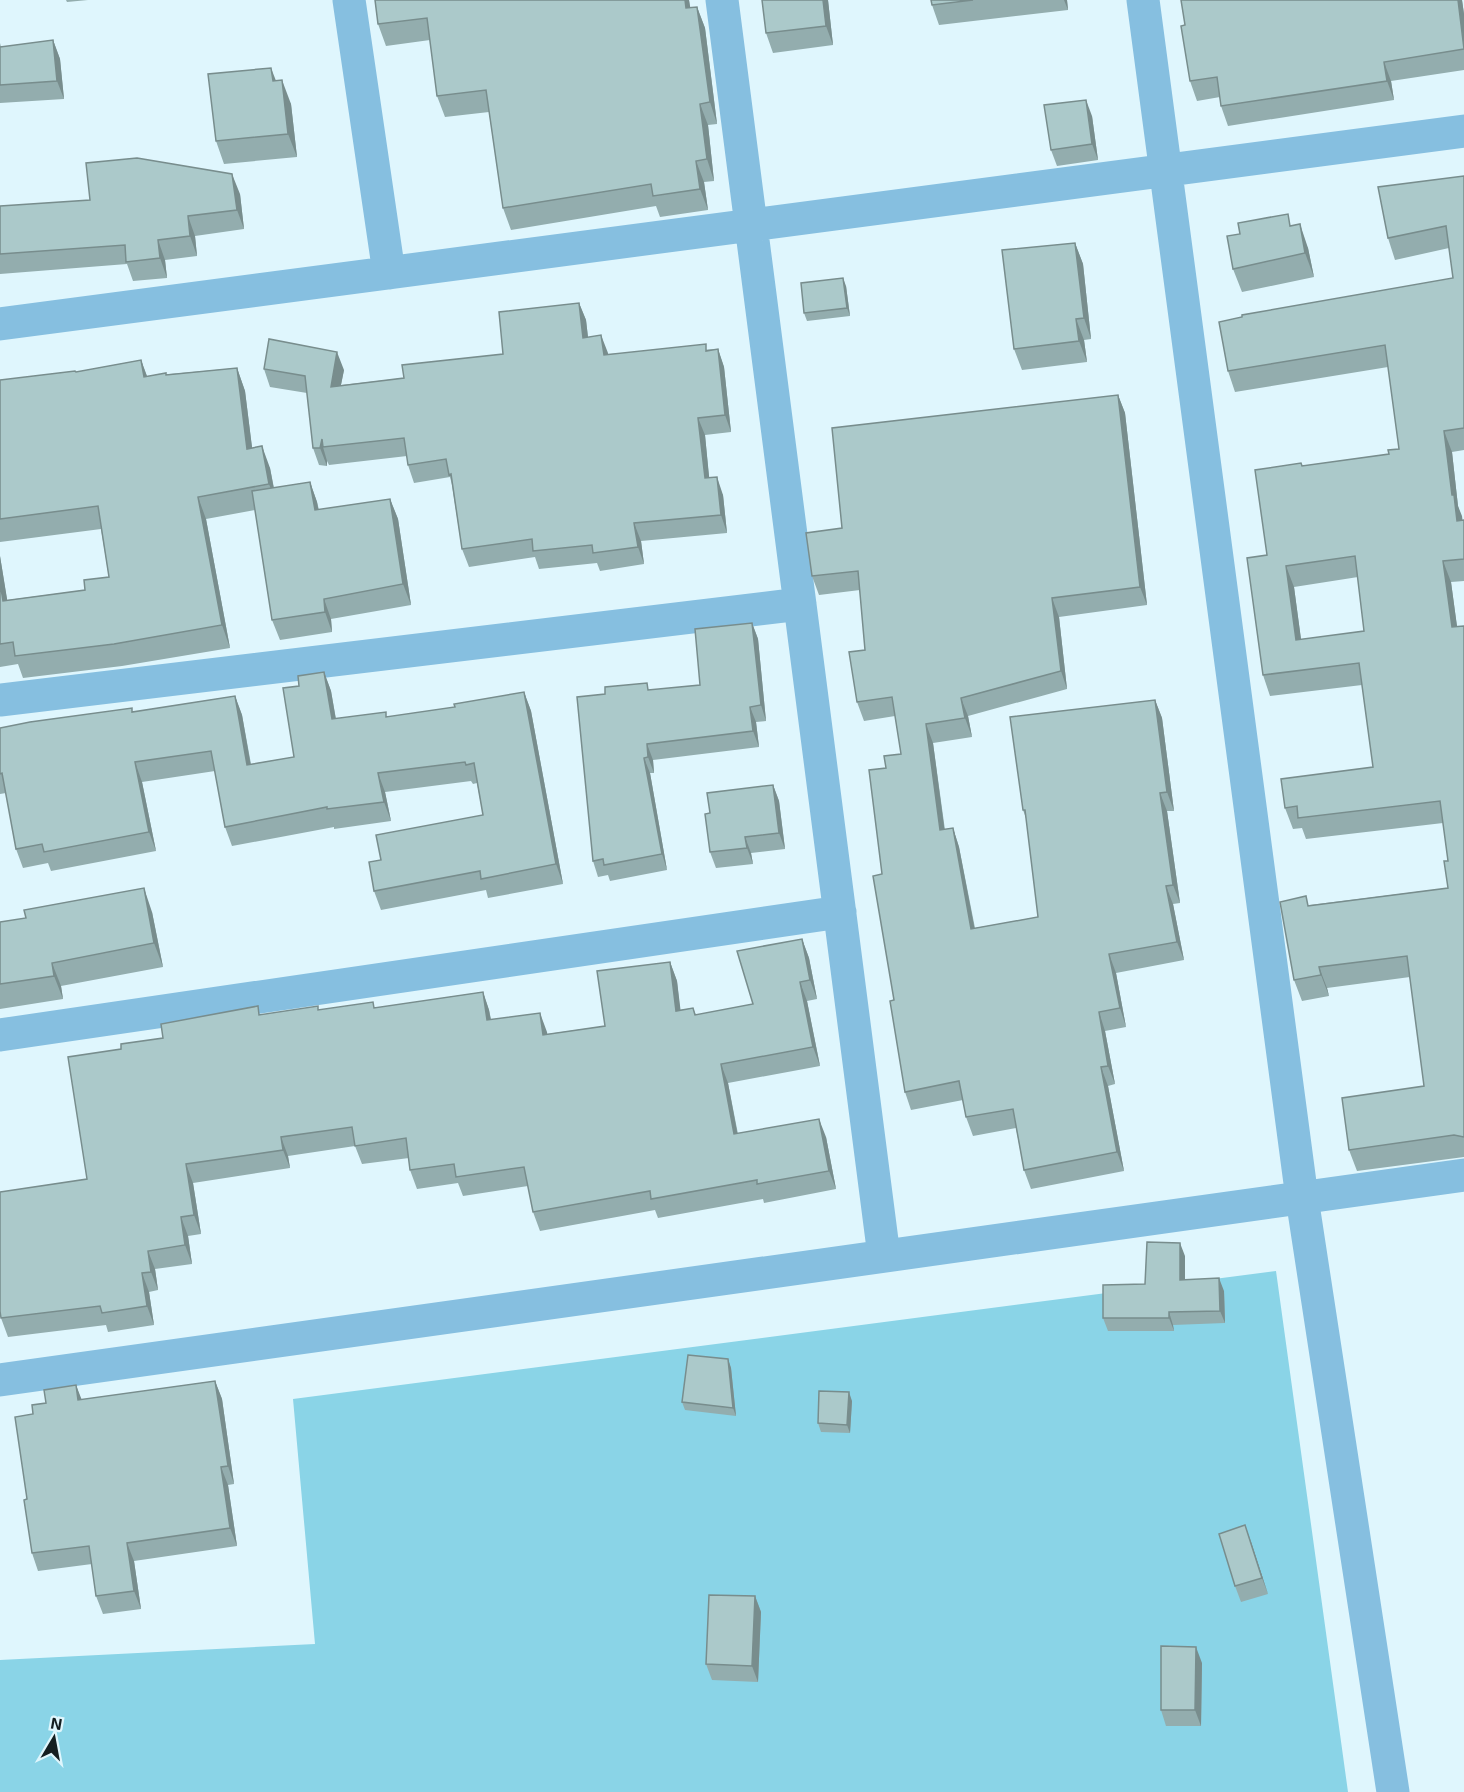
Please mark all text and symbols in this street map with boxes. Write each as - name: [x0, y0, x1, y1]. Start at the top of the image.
- north arrow: [24, 1708, 84, 1768]
- text: N: [49, 1712, 64, 1733]

